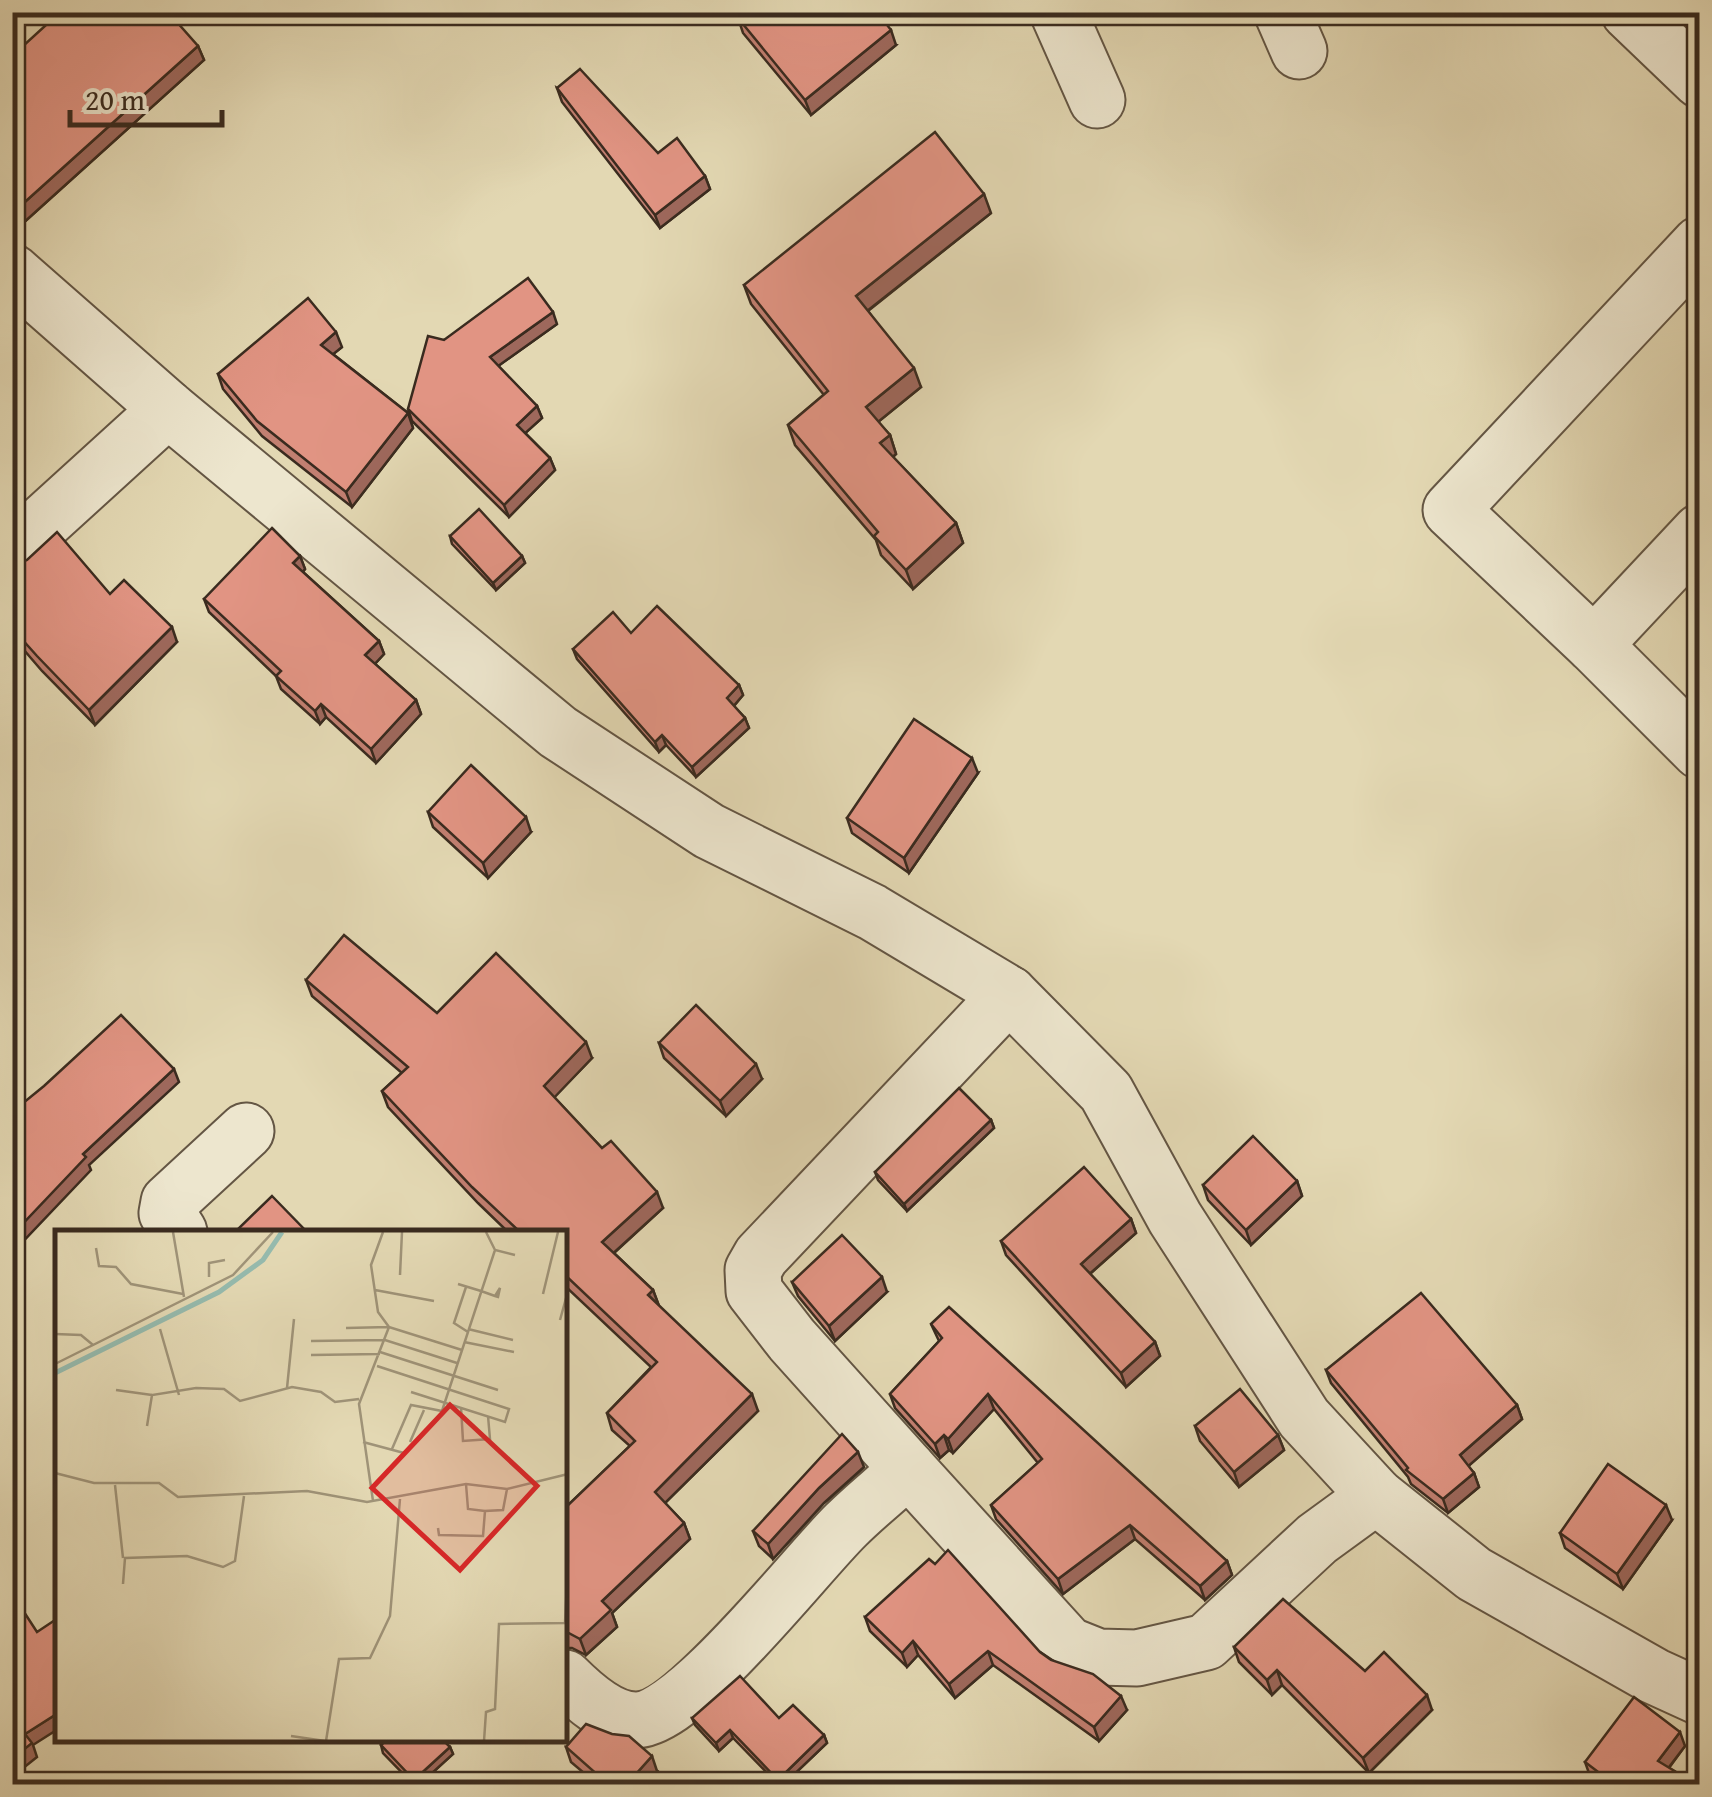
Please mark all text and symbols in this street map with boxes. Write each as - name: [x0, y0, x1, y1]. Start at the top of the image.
- scale bar: [70, 65, 222, 127]
- text: 20 m: [85, 77, 145, 121]
- inset map: [55, 1230, 568, 1742]

